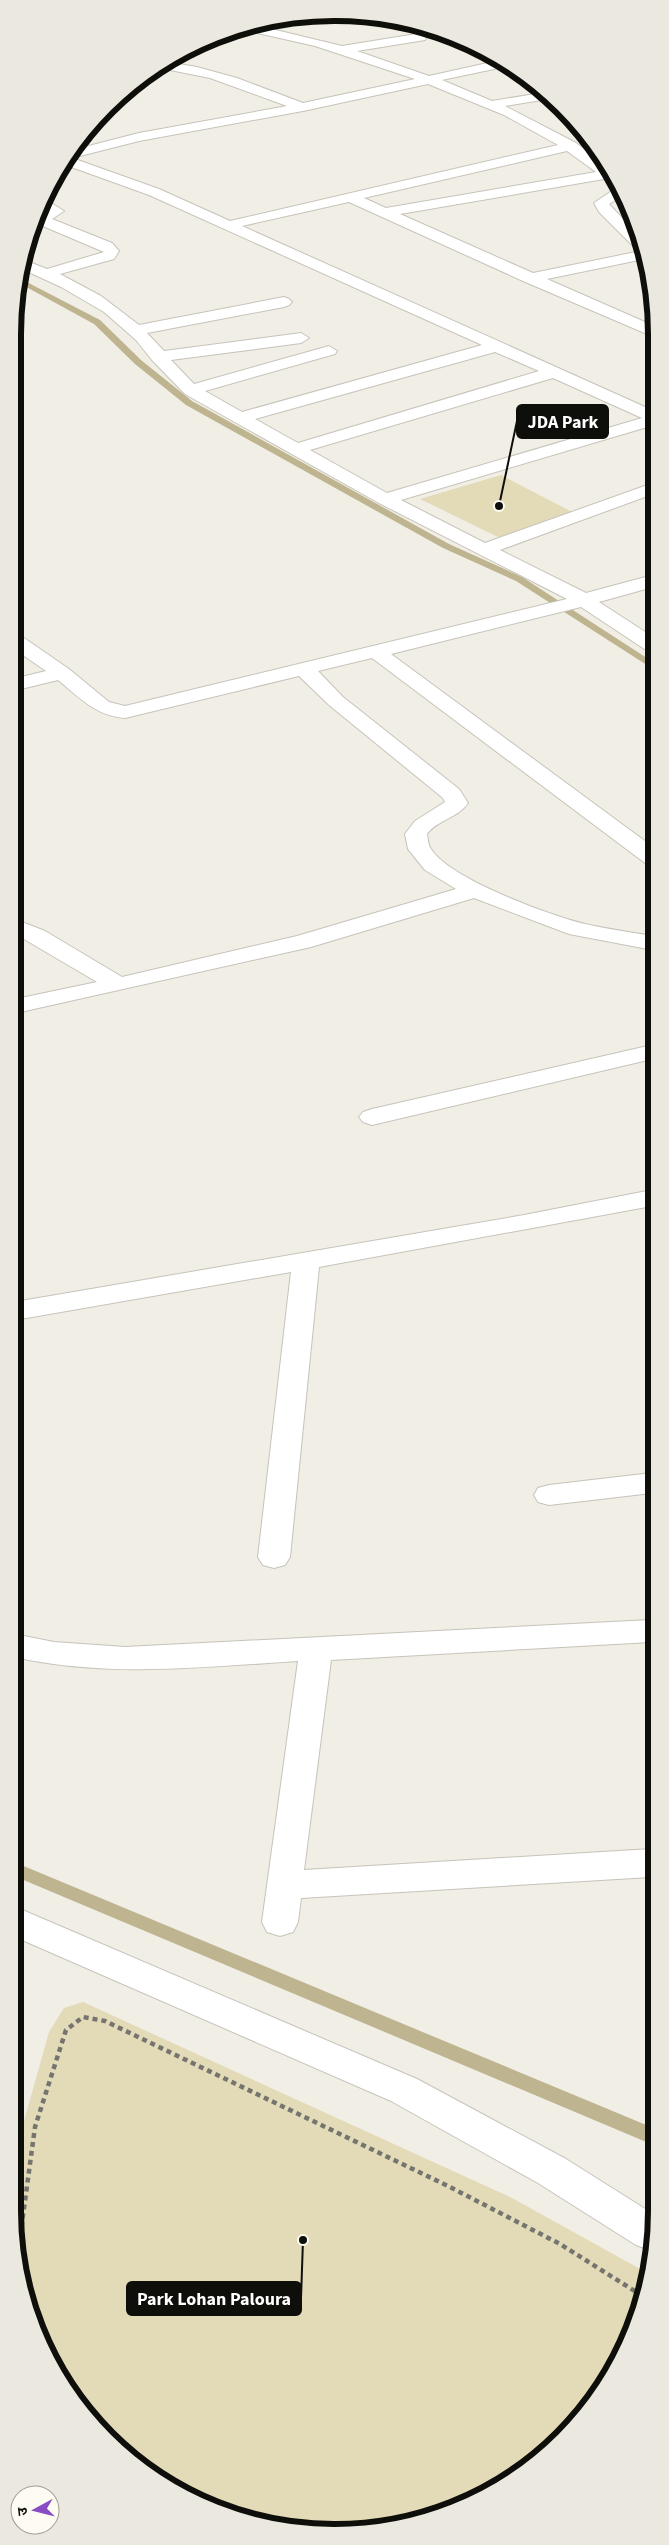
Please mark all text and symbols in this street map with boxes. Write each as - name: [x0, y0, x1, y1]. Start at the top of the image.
- callout: JDA Park: [517, 405, 608, 438]
- text: JDA Park: [528, 410, 599, 435]
- callout: Park Lohan Paloura: [127, 2282, 301, 2315]
- text: Park Lohan Paloura: [137, 2287, 291, 2312]
- north arrow: [10, 2485, 60, 2535]
- text: उ: [13, 2505, 34, 2517]

